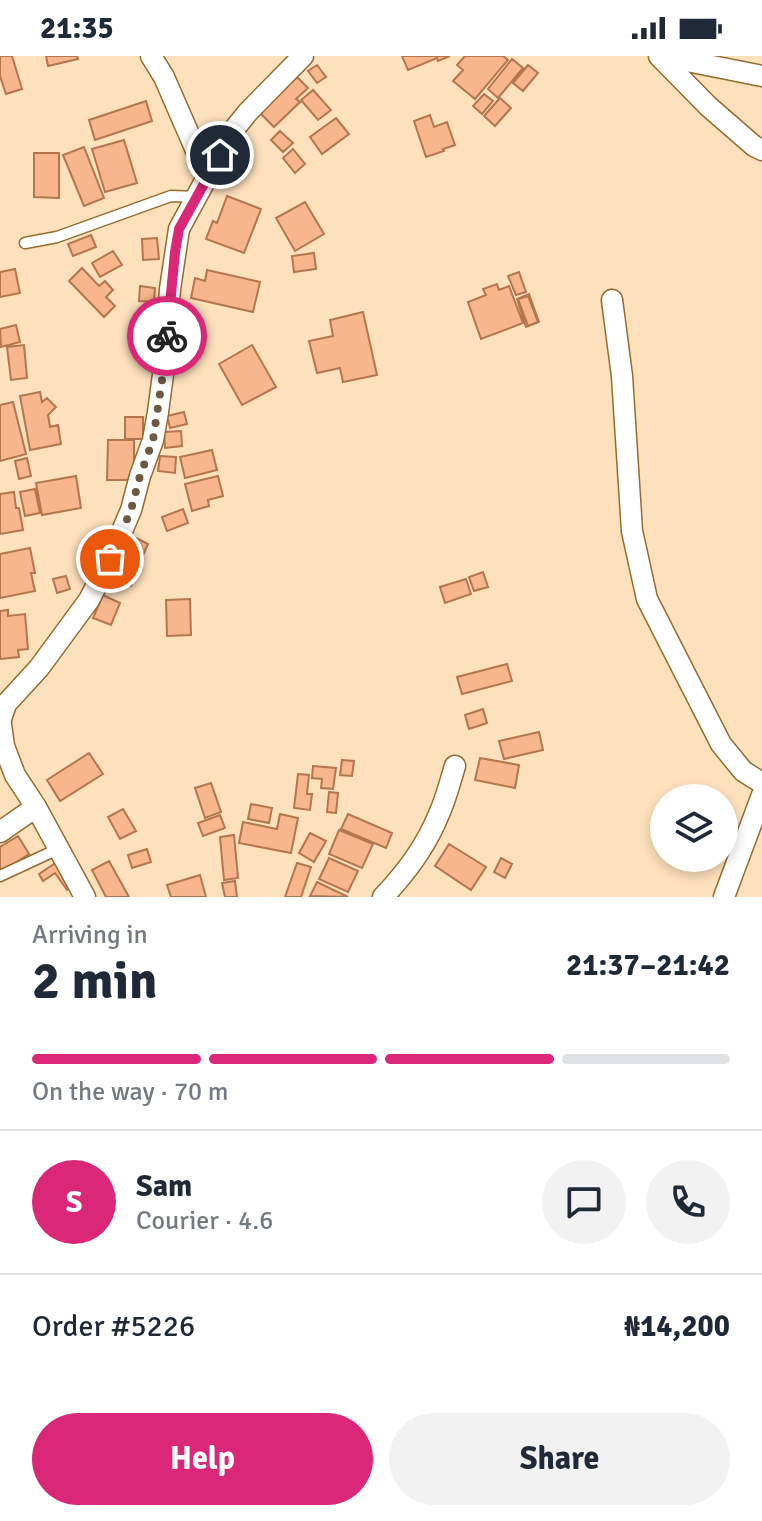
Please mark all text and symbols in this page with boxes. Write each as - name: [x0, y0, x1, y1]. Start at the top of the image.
- text: 21:35: [40, 10, 114, 47]
- pin: [186, 121, 254, 189]
- icon: home: [198, 133, 242, 177]
- courier: [127, 296, 207, 376]
- icon: bike: [145, 314, 189, 358]
- pin: [76, 525, 144, 593]
- icon: bag: [88, 537, 132, 581]
- map controls: [650, 784, 738, 872]
- button: layers: [650, 784, 738, 872]
- text: Arriving in: [32, 919, 148, 951]
- text: 21:37–21:42: [566, 947, 730, 984]
- text: 2 min: [32, 949, 158, 1013]
- text: On the way · 70 m: [32, 1076, 228, 1108]
- button: chat: [542, 1160, 626, 1244]
- button: phone: [646, 1160, 730, 1244]
- text: Sam: [136, 1168, 192, 1205]
- text: S: [66, 1184, 82, 1221]
- text: Courier · 4.6: [136, 1205, 273, 1237]
- text: Order #5226: [32, 1308, 195, 1345]
- text: ₦14,200: [624, 1308, 730, 1345]
- button: Help: [32, 1413, 373, 1505]
- button: Share: [389, 1413, 730, 1505]

